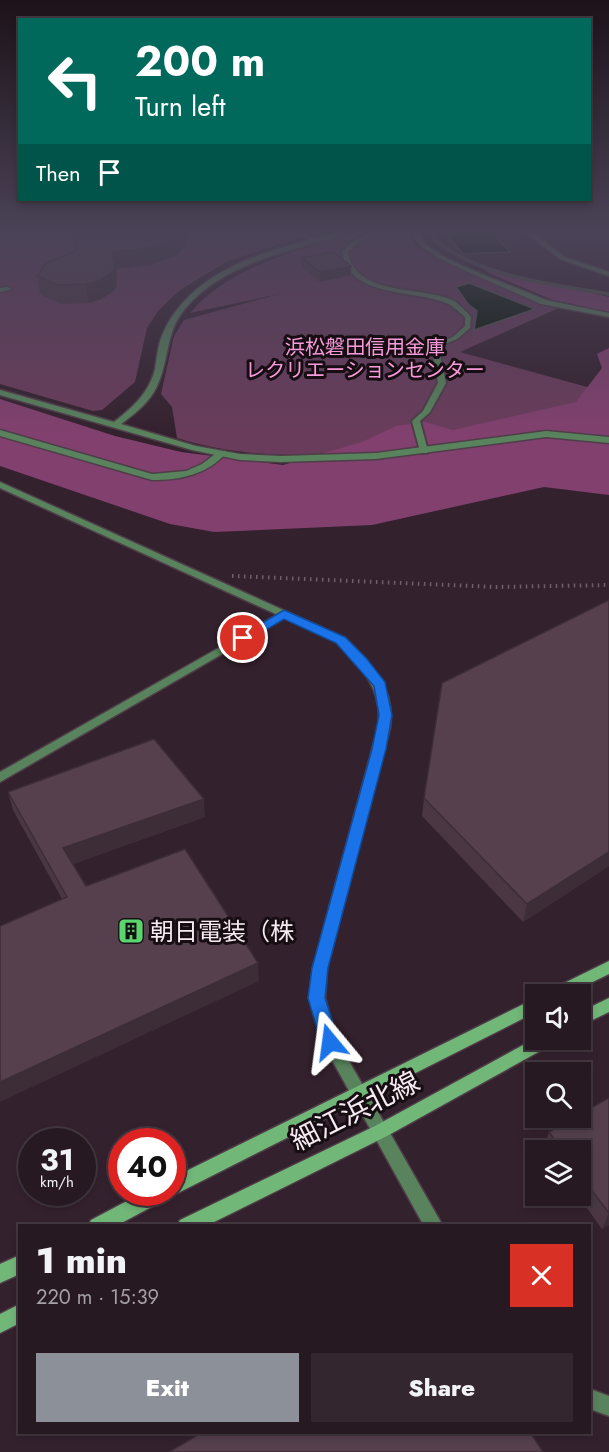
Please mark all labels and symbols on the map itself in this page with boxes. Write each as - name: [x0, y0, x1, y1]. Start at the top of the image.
- park label: 浜松磐田信用金庫 レクリエーションセンター: [245, 333, 485, 385]
- pin: [217, 612, 268, 663]
- place label: 朝日電装（株: [150, 914, 294, 949]
- building icon: 朝日電装（株: [116, 916, 146, 946]
- position arrow: [298, 1010, 362, 1074]
- street label: 細江浜北線: [283, 1061, 427, 1161]
- speed limit sign: 40: [108, 1128, 186, 1206]

